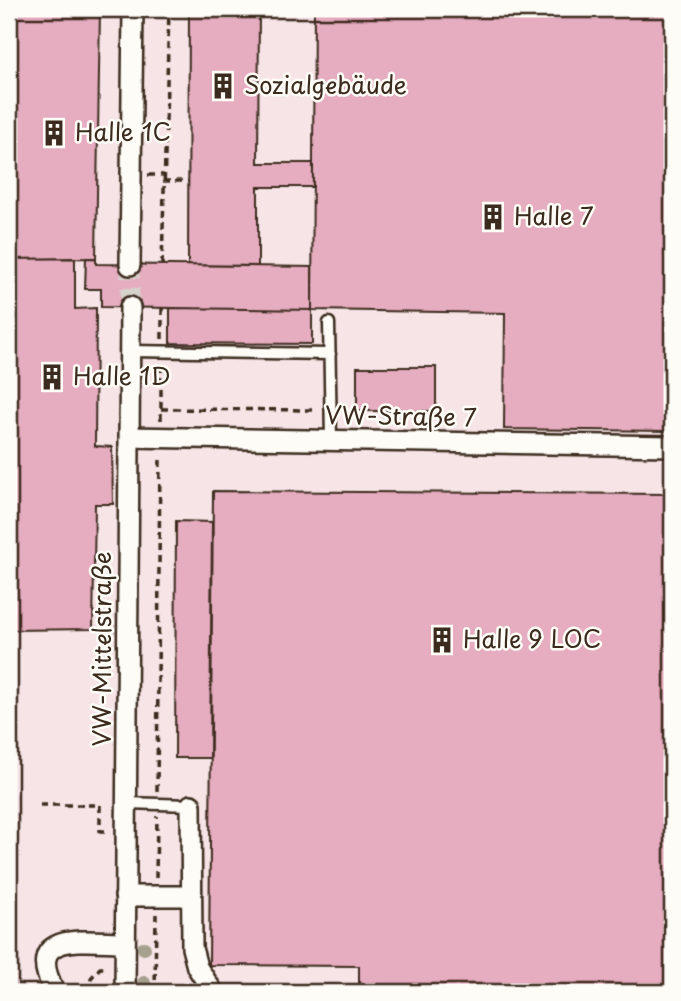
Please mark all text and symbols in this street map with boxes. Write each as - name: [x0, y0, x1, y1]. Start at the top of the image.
- place label: Sozialgebäude: [244, 66, 407, 102]
- building icon: Sozialgebäude: [208, 71, 238, 101]
- place label: Halle 1C: [75, 113, 171, 149]
- building icon: Halle 1C: [39, 118, 69, 148]
- place label: Halle 7: [514, 197, 594, 233]
- building icon: Halle 7: [478, 202, 508, 232]
- place label: Halle 1D: [73, 357, 171, 393]
- building icon: Halle 1D: [37, 362, 67, 392]
- street label: VW-Straße 7: [325, 396, 478, 434]
- street label: VW-Mittelstraße: [83, 551, 119, 747]
- place label: Halle 9 LOC: [463, 620, 601, 656]
- building icon: Halle 9 LOC: [427, 625, 457, 655]

